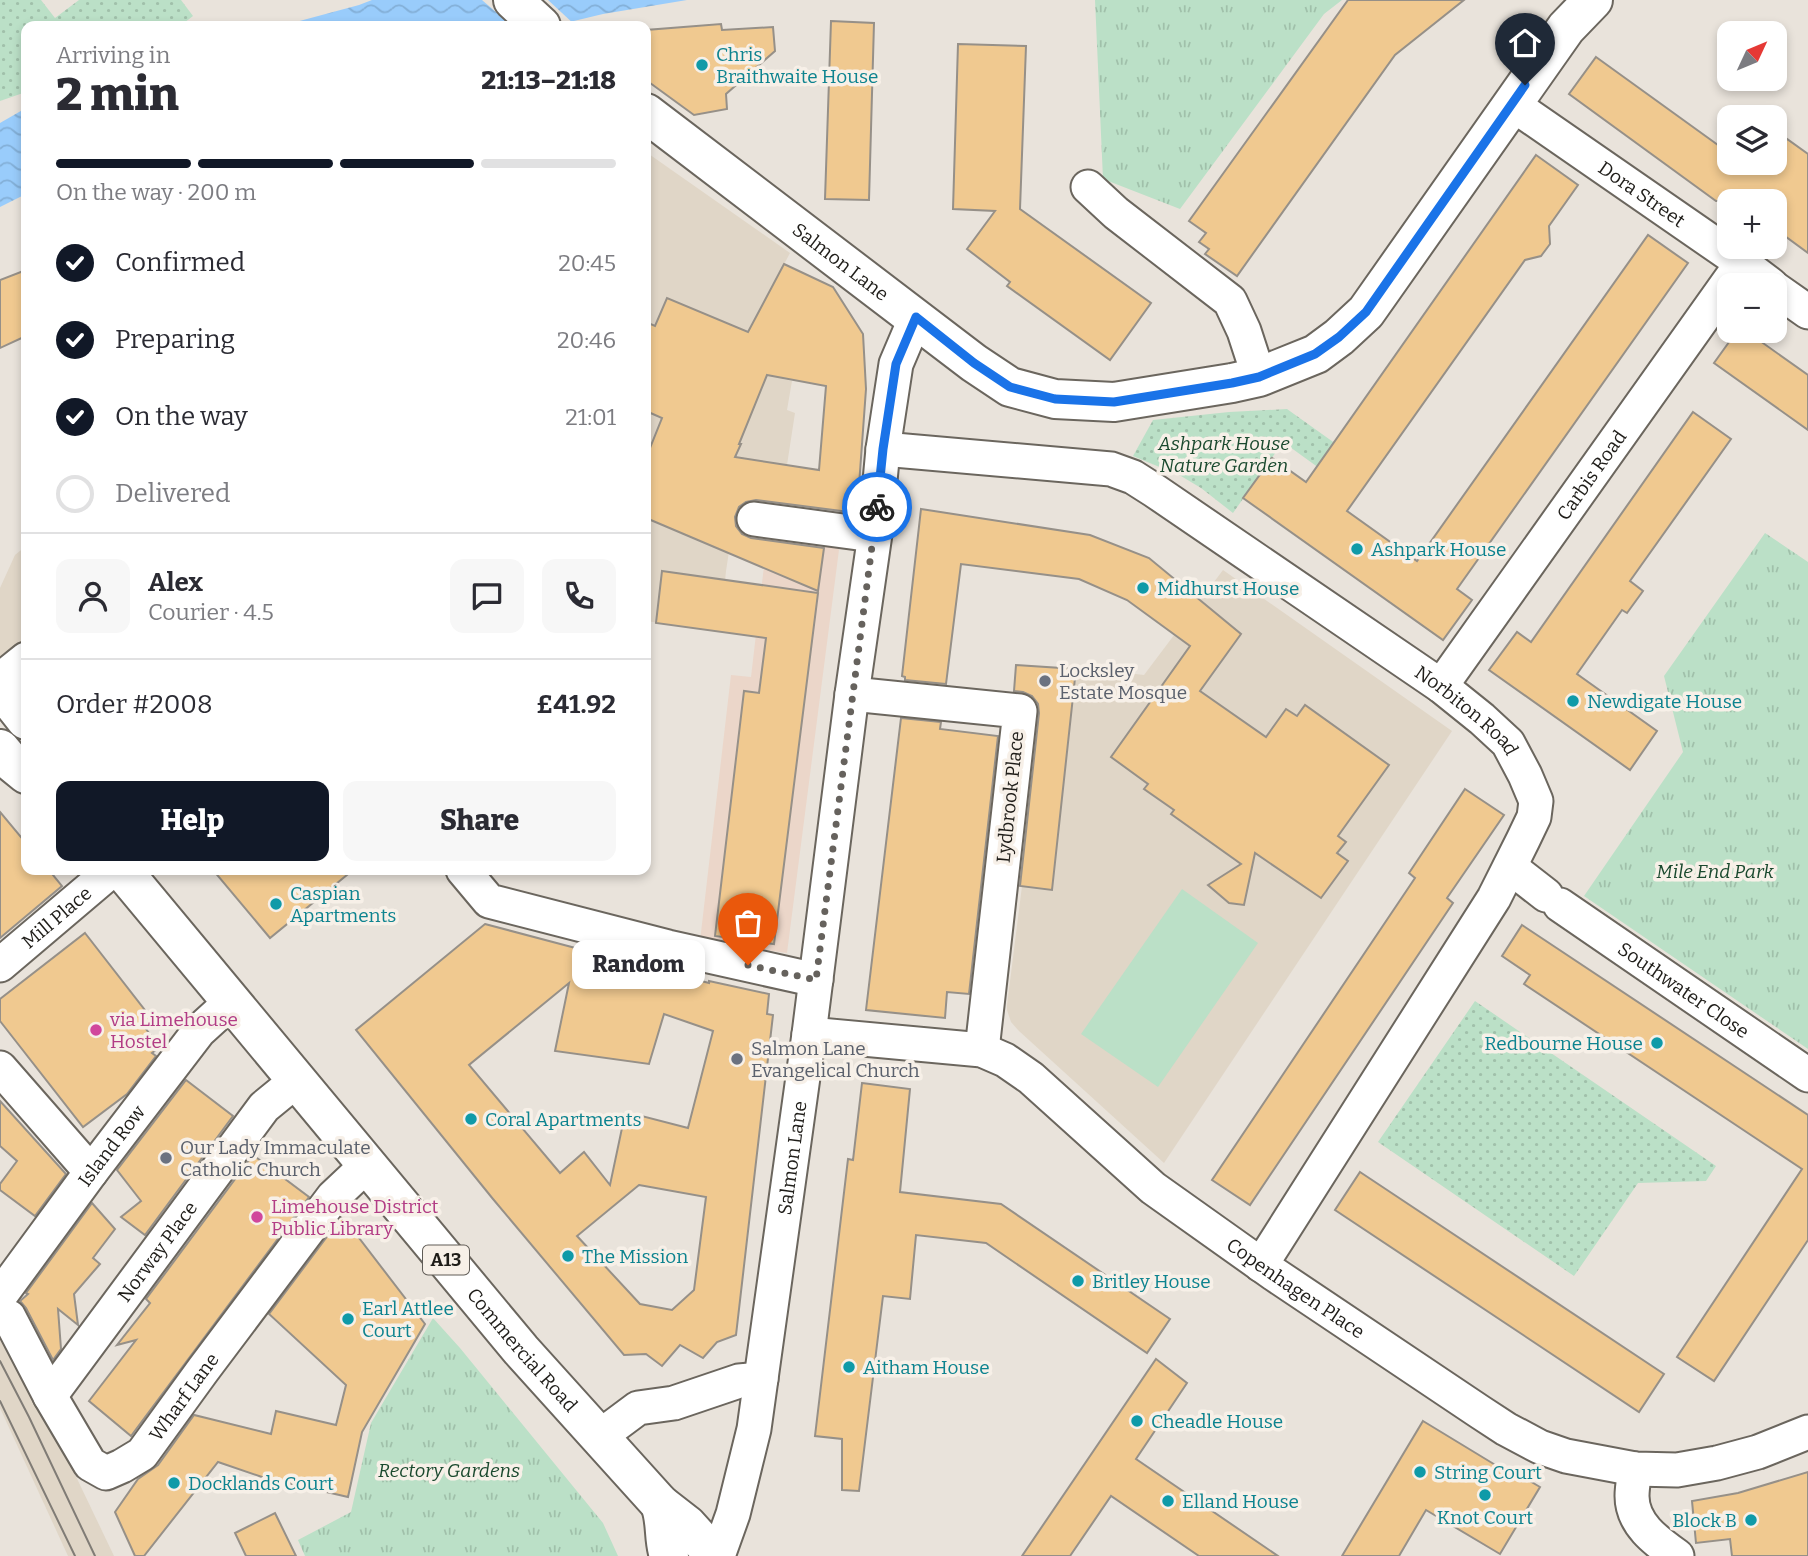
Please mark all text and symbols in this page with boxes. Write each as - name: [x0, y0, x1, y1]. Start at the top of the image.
- pin: [1495, 13, 1555, 85]
- north arrow: [1717, 21, 1787, 91]
- map controls: [1717, 21, 1787, 343]
- icon: home: [1506, 24, 1544, 62]
- text: Arriving in: [56, 41, 170, 69]
- place label: Chris Braithwaite House: [716, 43, 878, 88]
- marker: Chris Braithwaite House: [694, 57, 710, 73]
- text: 21:13–21:18: [481, 65, 616, 96]
- text: 2 min: [56, 67, 179, 122]
- button: layers: [1717, 105, 1787, 175]
- street label: Dora Street: [1594, 156, 1690, 232]
- text: On the way · 200 m: [56, 178, 256, 206]
- button: +: [1717, 189, 1787, 259]
- street label: Salmon Lane: [788, 218, 894, 305]
- icon: check: [56, 244, 94, 282]
- text: Confirmed: [115, 247, 245, 278]
- text: 20:45: [558, 249, 616, 277]
- button: −: [1717, 273, 1787, 343]
- icon: check: [56, 321, 94, 359]
- text: Preparing: [115, 324, 235, 355]
- text: 20:46: [557, 326, 616, 354]
- icon: check: [56, 398, 94, 436]
- text: On the way: [115, 401, 248, 432]
- text: 21:01: [565, 403, 616, 431]
- street label: Carbis Road: [1551, 426, 1631, 524]
- park label: Ashpark House Nature Garden: [1157, 432, 1290, 477]
- courier: [842, 472, 912, 542]
- text: Delivered: [115, 478, 230, 509]
- icon: bike: [858, 488, 896, 526]
- place label: Ashpark House: [1371, 538, 1506, 561]
- marker: Ashpark House: [1349, 541, 1365, 557]
- button: person: [56, 559, 130, 633]
- button: chat: [450, 559, 524, 633]
- button: phone: [542, 559, 616, 633]
- text: Alex: [148, 567, 203, 598]
- place label: Midhurst House: [1157, 577, 1299, 600]
- marker: Midhurst House: [1135, 580, 1151, 596]
- text: Courier · 4.5: [148, 598, 274, 626]
- place label: Locksley Estate Mosque: [1059, 659, 1187, 704]
- street label: Norbiton Road: [1411, 660, 1524, 759]
- marker: Locksley Estate Mosque: [1037, 673, 1053, 689]
- text: Order #2008: [56, 689, 213, 720]
- text: £41.92: [536, 689, 616, 720]
- place label: Newdigate House: [1587, 690, 1742, 713]
- marker: Newdigate House: [1565, 693, 1581, 709]
- street label: Lydbrook Place: [992, 730, 1028, 864]
- button: Help: [56, 781, 329, 861]
- button: Share: [343, 781, 616, 861]
- park label: Mile End Park: [1656, 860, 1774, 883]
- street label: Mill Place: [17, 881, 96, 953]
- place label: Caspian Apartments: [290, 882, 396, 927]
- pin: [718, 893, 778, 965]
- marker: Caspian Apartments: [268, 896, 284, 912]
- icon: bag: [729, 904, 767, 942]
- street label: Southwater Close: [1614, 937, 1754, 1043]
- callout: Random: [573, 940, 706, 990]
- text: Random: [592, 950, 685, 978]
- place label: via Limehouse Hostel: [109, 1008, 238, 1053]
- marker: via Limehouse Hostel: [88, 1022, 104, 1038]
- place label: Redbourne House: [1484, 1032, 1643, 1055]
- marker: Redbourne House: [1649, 1035, 1665, 1051]
- place label: Salmon Lane Evangelical Church: [751, 1037, 920, 1082]
- marker: Salmon Lane Evangelical Church: [729, 1051, 745, 1067]
- street label: Salmon Lane: [772, 1099, 811, 1216]
- street label: Island Row: [73, 1100, 150, 1191]
- place label: Coral Apartments: [485, 1108, 642, 1131]
- marker: Coral Apartments: [463, 1111, 479, 1127]
- place label: Our Lady Immaculate Catholic Church: [180, 1136, 371, 1181]
- marker: Our Lady Immaculate Catholic Church: [158, 1150, 174, 1166]
- place label: Limehouse District Public Library: [271, 1195, 438, 1240]
- street label: Norway Place: [112, 1197, 202, 1306]
- marker: Limehouse District Public Library: [249, 1209, 265, 1225]
- street label: Copenhagen Place: [1222, 1233, 1369, 1343]
- place label: The Mission: [582, 1245, 688, 1268]
- road number: A13: [423, 1246, 469, 1274]
- marker: The Mission: [560, 1248, 576, 1264]
- place label: Britley House: [1092, 1270, 1211, 1293]
- marker: Britley House: [1070, 1273, 1086, 1289]
- street label: Commercial Road: [463, 1283, 583, 1416]
- place label: Earl Attlee Court: [362, 1297, 454, 1342]
- marker: Earl Attlee Court: [340, 1311, 356, 1327]
- street label: Wharf Lane: [144, 1348, 223, 1445]
- place label: Aitham House: [863, 1356, 990, 1379]
- marker: Aitham House: [841, 1359, 857, 1375]
- place label: Cheadle House: [1151, 1410, 1283, 1433]
- marker: Cheadle House: [1129, 1413, 1145, 1429]
- park label: Rectory Gardens: [378, 1459, 520, 1482]
- place label: String Court: [1434, 1461, 1542, 1484]
- marker: String Court: [1412, 1464, 1428, 1480]
- place label: Docklands Court: [188, 1472, 334, 1495]
- marker: Docklands Court: [166, 1475, 182, 1491]
- marker: Knot Court: [1477, 1487, 1493, 1503]
- place label: Elland House: [1182, 1490, 1299, 1513]
- marker: Elland House: [1160, 1493, 1176, 1509]
- place label: Knot Court: [1437, 1506, 1533, 1529]
- place label: Block B: [1672, 1509, 1737, 1532]
- marker: Block B: [1743, 1512, 1759, 1528]

